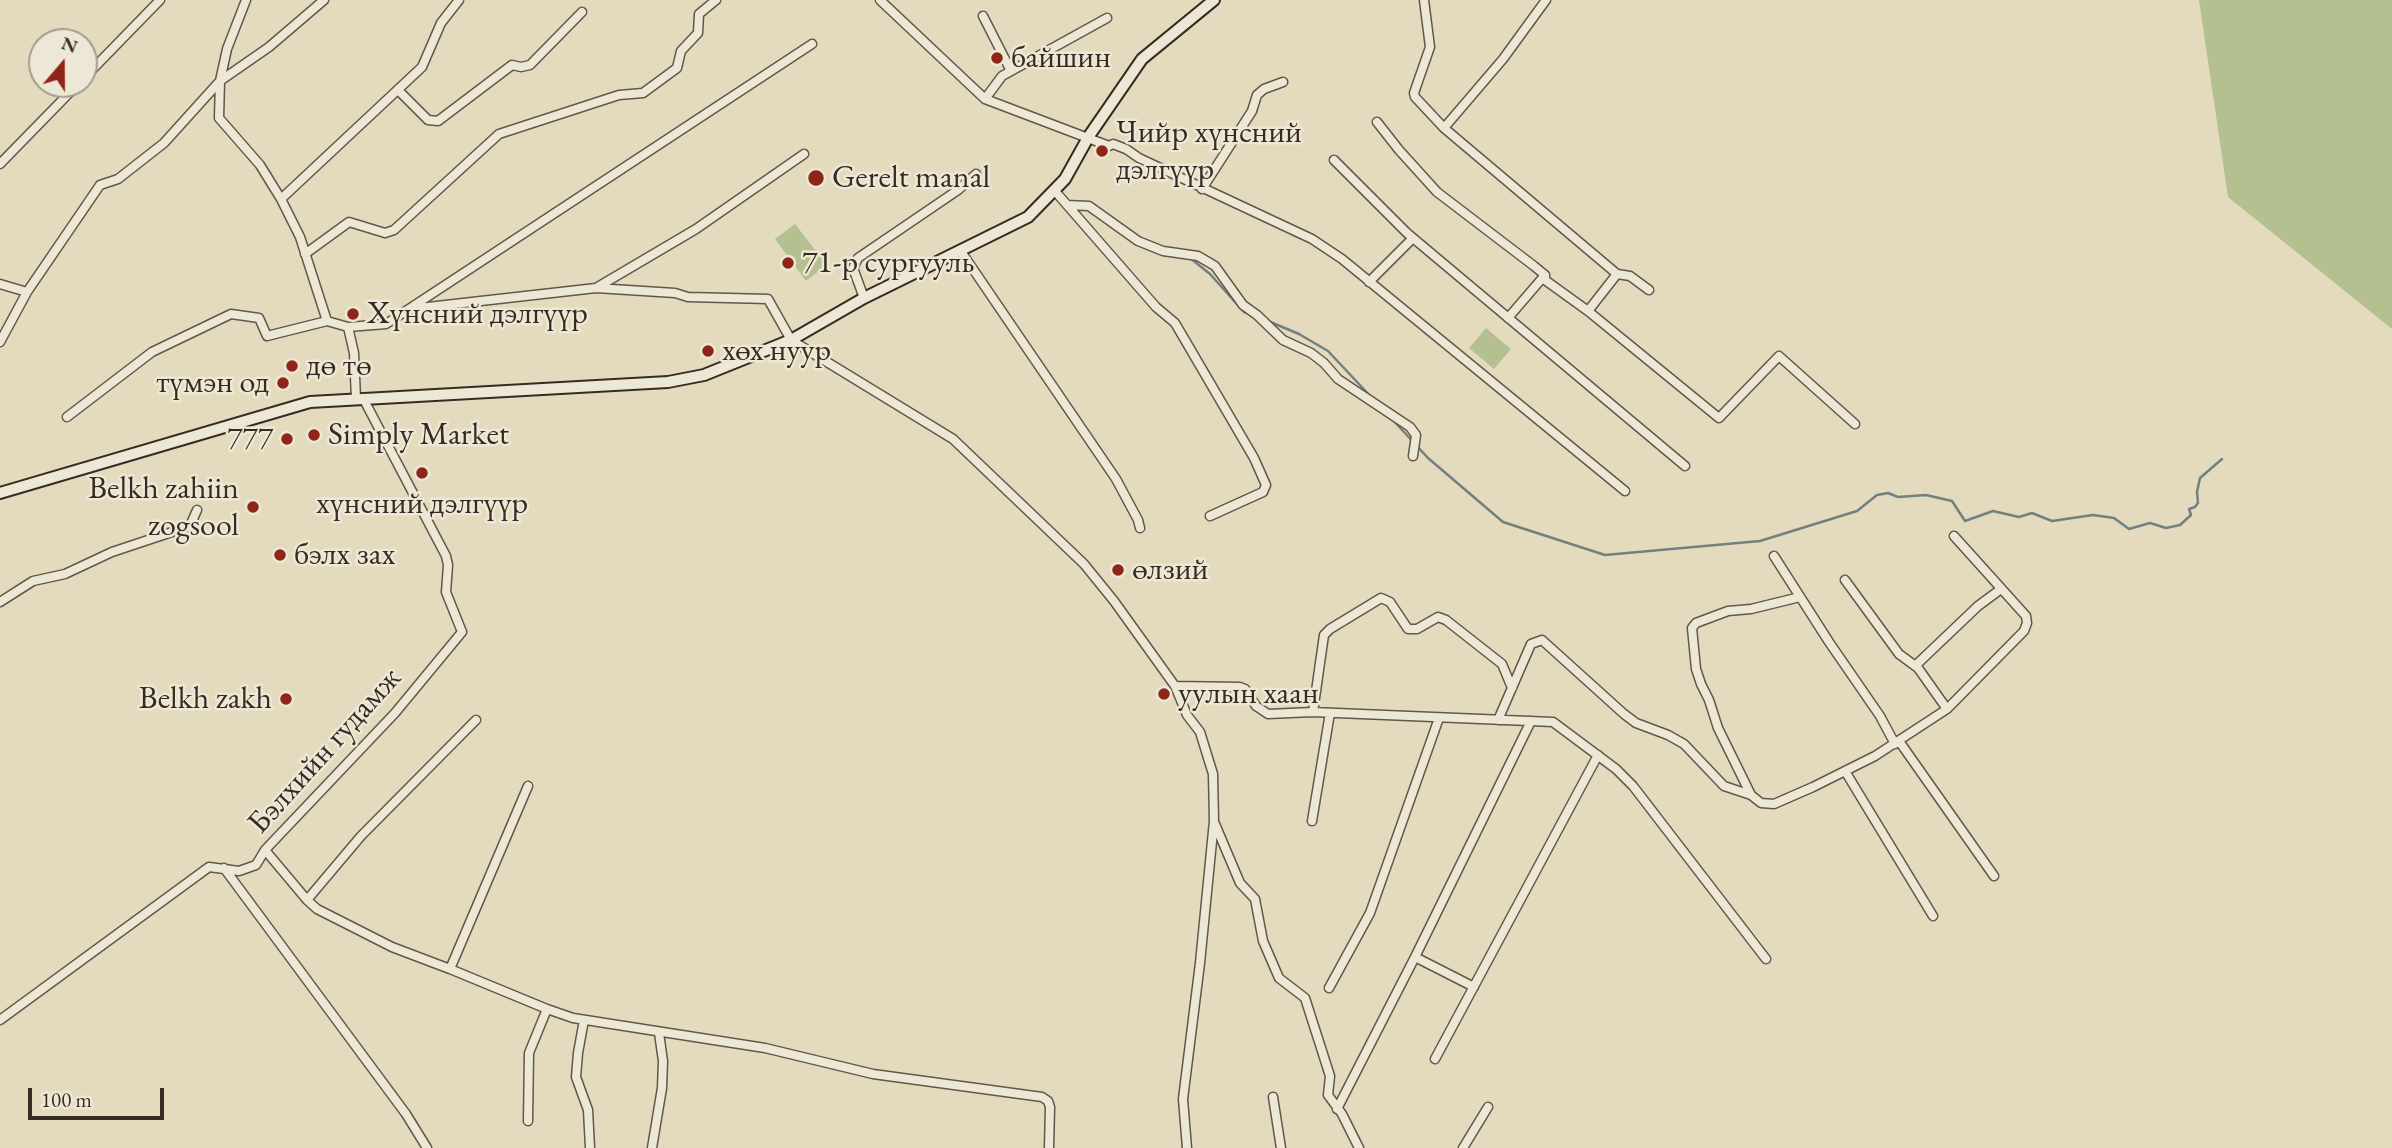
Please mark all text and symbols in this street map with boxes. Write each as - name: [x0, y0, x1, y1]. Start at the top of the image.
- north arrow: [28, 28, 98, 98]
- text: N: [58, 30, 81, 59]
- place label: байшин: [1011, 39, 1111, 77]
- marker: байшин: [989, 50, 1005, 66]
- place label: Чийр хүнсний дэлгүүр: [1116, 114, 1302, 189]
- marker: Чийр хүнсний дэлгүүр: [1094, 143, 1110, 159]
- place label: Gerelt manal: [832, 159, 990, 197]
- marker: Gerelt manal: [806, 168, 826, 188]
- place label: 71-р сургууль: [802, 244, 974, 282]
- marker: 71-р сургууль: [780, 255, 796, 271]
- place label: Хүнсний дэлгүүр: [367, 295, 588, 333]
- marker: Хүнсний дэлгүүр: [345, 306, 361, 322]
- place label: хөх нуур: [722, 332, 831, 370]
- marker: хөх нуур: [700, 343, 716, 359]
- place label: дө тө: [306, 347, 372, 385]
- marker: дө тө: [284, 358, 300, 374]
- place label: түмэн од: [156, 364, 269, 402]
- marker: түмэн од: [275, 375, 291, 391]
- place label: Simply Market: [328, 416, 509, 454]
- place label: 777: [227, 420, 273, 458]
- marker: Simply Market: [306, 427, 322, 443]
- marker: 777: [279, 431, 295, 447]
- marker: хүнсний дэлгүүр: [414, 465, 430, 481]
- place label: Belkh zahiin zogsool: [88, 470, 239, 545]
- place label: хүнсний дэлгүүр: [316, 485, 528, 523]
- marker: Belkh zahiin zogsool: [245, 499, 261, 515]
- place label: бэлх зах: [294, 536, 395, 574]
- marker: бэлх зах: [272, 547, 288, 563]
- place label: өлзий: [1132, 551, 1208, 589]
- marker: өлзий: [1110, 562, 1126, 578]
- street label: Бэлхийн гудамж: [240, 660, 410, 842]
- place label: уулын хаан: [1178, 675, 1319, 713]
- place label: Belkh zakh: [139, 680, 272, 718]
- marker: уулын хаан: [1156, 686, 1172, 702]
- marker: Belkh zakh: [278, 691, 294, 707]
- scale bar: [32, 1074, 168, 1118]
- text: 100 m: [41, 1086, 92, 1113]

